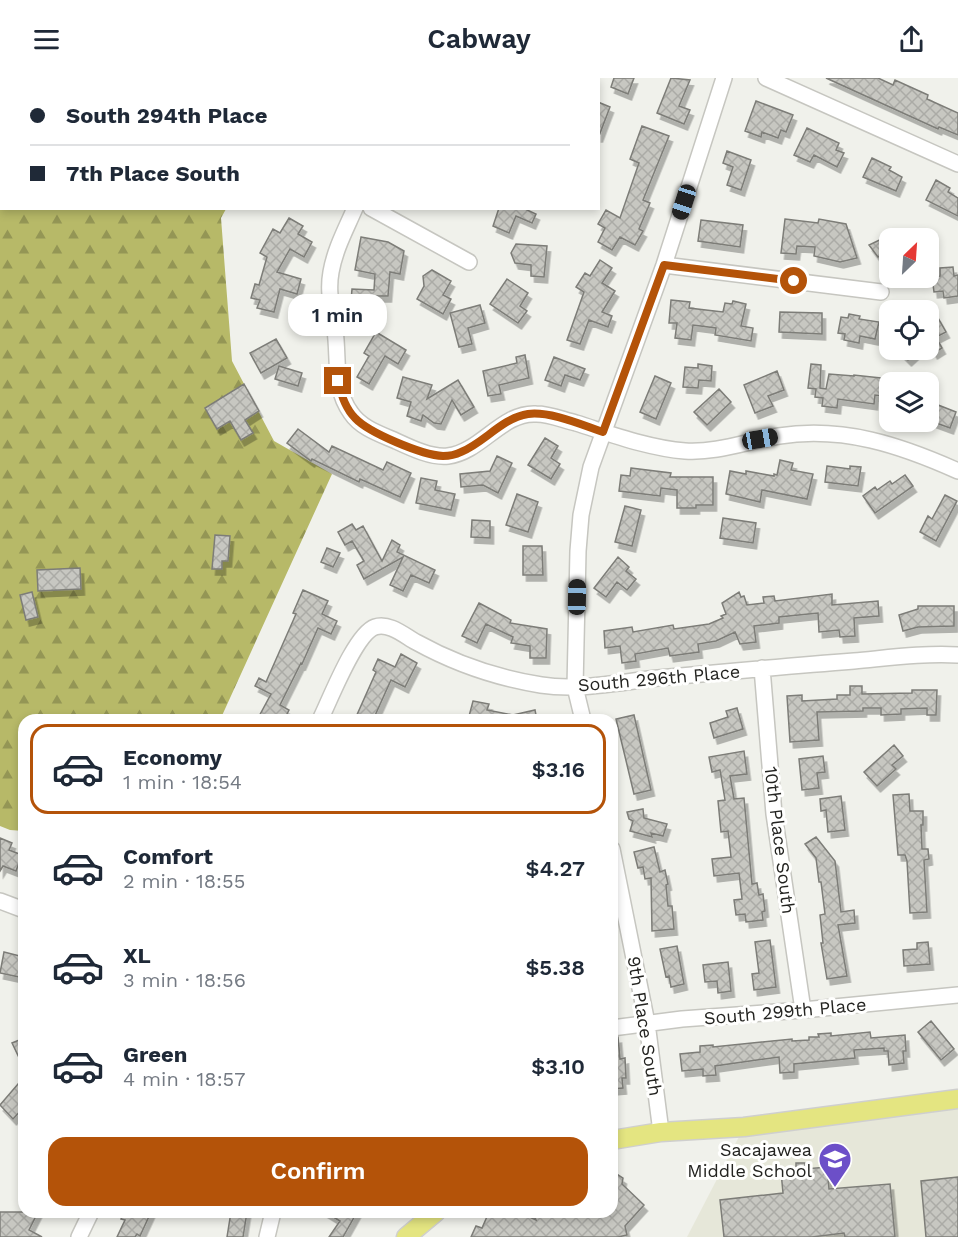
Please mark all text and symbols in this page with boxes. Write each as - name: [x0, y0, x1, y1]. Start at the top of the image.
- icon: menu: [30, 23, 63, 56]
- text: Cabway: [427, 23, 531, 55]
- icon: share: [895, 23, 928, 56]
- text: South 294th Place: [66, 103, 267, 128]
- text: 7th Place South: [66, 161, 240, 186]
- car: [670, 182, 698, 222]
- north arrow: [879, 228, 939, 288]
- map controls: [879, 228, 939, 432]
- route start: [780, 267, 807, 294]
- callout: 1 min: [288, 294, 388, 336]
- button: locate: [879, 300, 939, 360]
- text: 1 min: [312, 303, 363, 327]
- route end: [324, 367, 351, 394]
- button: layers: [879, 372, 939, 432]
- car: [741, 427, 779, 451]
- car: [568, 579, 586, 615]
- street label: South 296th Place: [577, 660, 741, 696]
- icon: car: [51, 742, 105, 796]
- text: Economy: [123, 745, 222, 770]
- text: $3.16: [532, 757, 585, 782]
- street label: 10th Place South: [761, 765, 799, 915]
- text: 1 min · 18:54: [123, 770, 242, 794]
- icon: car: [51, 841, 105, 895]
- text: Comfort: [123, 844, 213, 869]
- text: $4.27: [526, 856, 585, 881]
- text: 2 min · 18:55: [123, 869, 245, 893]
- icon: car: [51, 940, 105, 994]
- text: XL: [123, 943, 151, 968]
- text: $5.38: [525, 955, 585, 980]
- street label: 9th Place South: [624, 955, 666, 1097]
- text: 3 min · 18:56: [123, 968, 246, 992]
- street label: South 299th Place: [703, 993, 867, 1029]
- icon: car: [51, 1039, 105, 1093]
- text: Green: [123, 1042, 187, 1067]
- text: $3.10: [531, 1054, 585, 1079]
- text: 4 min · 18:57: [123, 1067, 245, 1091]
- button: Confirm: [48, 1137, 588, 1206]
- place label: Sacajawea Middle School: [687, 1139, 812, 1181]
- school or university icon: Sacajawea Middle School: [817, 1141, 853, 1188]

